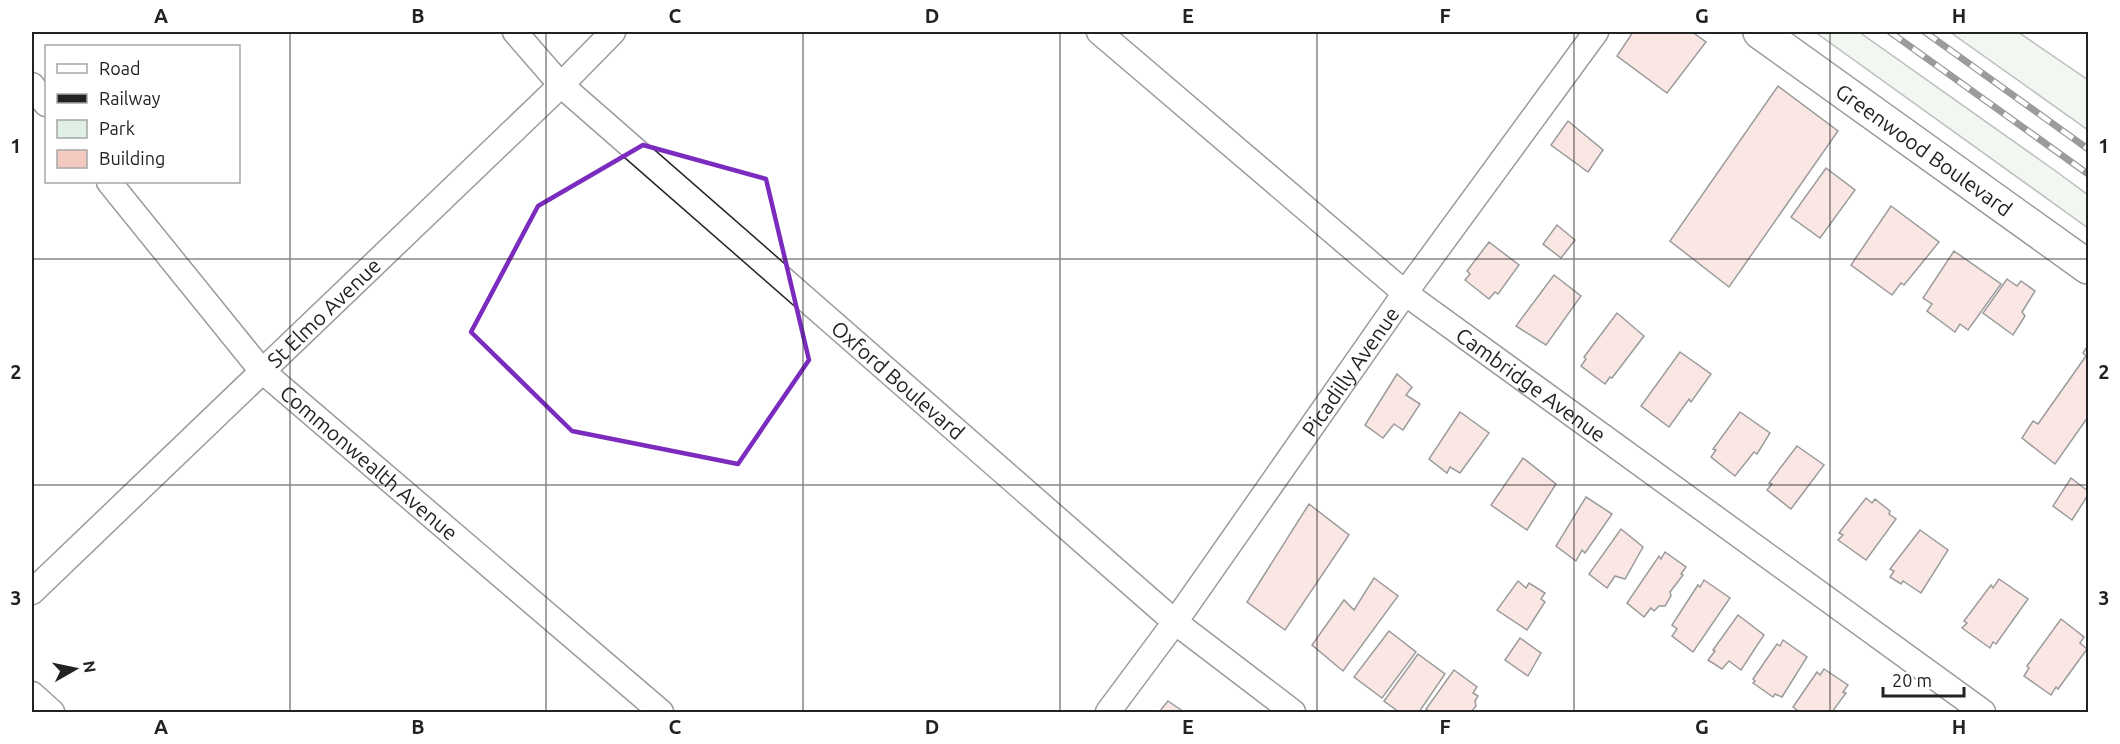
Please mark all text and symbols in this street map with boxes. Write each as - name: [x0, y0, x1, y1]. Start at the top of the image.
- text: A: [154, 4, 168, 27]
- text: B: [411, 4, 425, 27]
- text: C: [669, 4, 682, 27]
- text: D: [925, 4, 939, 27]
- text: E: [1182, 4, 1194, 27]
- text: F: [1439, 4, 1451, 27]
- text: G: [1695, 4, 1709, 27]
- text: H: [1952, 4, 1966, 27]
- legend: [45, 45, 240, 183]
- text: Road: [99, 58, 141, 78]
- street label: Greenwood Boulevard: [1831, 78, 2017, 221]
- text: Railway: [99, 88, 161, 108]
- text: Park: [99, 118, 135, 138]
- text: 1: [10, 134, 22, 157]
- text: 1: [2098, 134, 2110, 157]
- text: Building: [99, 148, 165, 168]
- street label: St Elmo Avenue: [262, 253, 385, 372]
- street label: Picadilly Avenue: [1297, 302, 1404, 441]
- street label: Oxford Boulevard: [827, 315, 969, 444]
- street label: Cambridge Avenue: [1452, 322, 1611, 447]
- text: 2: [10, 360, 22, 383]
- text: 2: [2098, 360, 2110, 383]
- street label: Commonwealth Avenue: [276, 380, 463, 545]
- text: 3: [10, 586, 22, 609]
- text: 3: [2098, 586, 2110, 609]
- north arrow: [45, 639, 105, 699]
- text: N: [80, 659, 100, 674]
- scale bar: [1883, 660, 1964, 698]
- text: 20 m: [1892, 670, 1932, 690]
- text: A: [154, 715, 168, 738]
- text: B: [411, 715, 425, 738]
- text: C: [669, 715, 682, 738]
- text: D: [925, 715, 939, 738]
- text: E: [1182, 715, 1194, 738]
- text: F: [1439, 715, 1451, 738]
- text: G: [1695, 715, 1709, 738]
- text: H: [1952, 715, 1966, 738]

